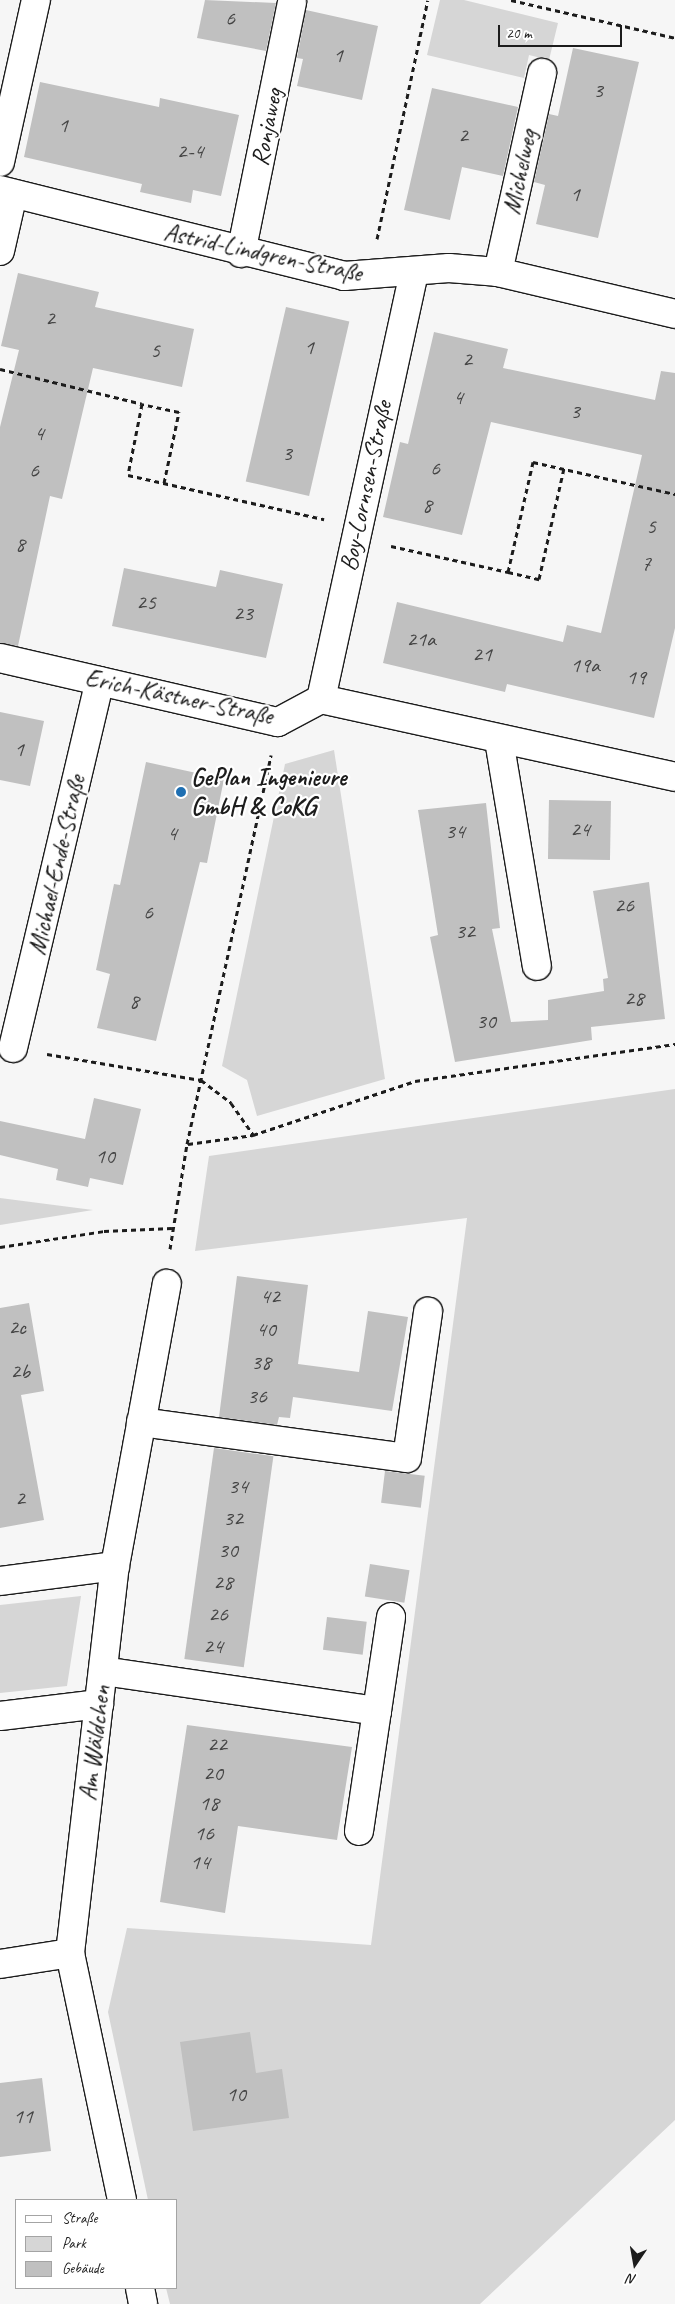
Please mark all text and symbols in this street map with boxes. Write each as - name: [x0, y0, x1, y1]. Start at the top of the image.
- house number: 6: [225, 6, 235, 32]
- scale bar: [500, 15, 624, 47]
- text: 20 m: [506, 24, 532, 43]
- house number: 1: [333, 43, 343, 69]
- house number: 3: [593, 78, 603, 104]
- street label: Ronjaweg: [245, 86, 289, 168]
- house number: 1: [58, 113, 68, 139]
- house number: 2: [458, 123, 468, 149]
- street label: Michelweg: [496, 127, 544, 217]
- house number: 2-4: [177, 139, 203, 165]
- house number: 1: [570, 182, 580, 208]
- street label: Astrid-Lindgren-Straße: [161, 217, 365, 289]
- house number: 2: [45, 306, 55, 332]
- house number: 1: [304, 335, 314, 361]
- house number: 5: [150, 338, 160, 364]
- house number: 2: [462, 347, 472, 373]
- house number: 4: [453, 385, 463, 411]
- street label: Boy-Lornsen-Straße: [333, 398, 399, 574]
- house number: 3: [570, 399, 580, 425]
- house number: 4: [34, 421, 44, 447]
- house number: 3: [282, 441, 292, 467]
- house number: 6: [430, 456, 440, 482]
- house number: 6: [29, 458, 39, 484]
- house number: 8: [422, 493, 432, 519]
- house number: 5: [646, 514, 656, 540]
- house number: 8: [15, 532, 25, 558]
- house number: 7: [641, 551, 651, 577]
- house number: 25: [136, 590, 156, 616]
- house number: 23: [233, 601, 253, 627]
- house number: 21a: [406, 627, 436, 653]
- house number: 21: [472, 642, 492, 668]
- house number: 19a: [570, 653, 600, 679]
- street label: Erich-Kästner-Straße: [83, 662, 275, 732]
- house number: 19: [626, 665, 646, 691]
- house number: 1: [14, 737, 24, 763]
- place label: GePlan Ingenieure GmbH & CoKG: [191, 763, 346, 822]
- street label: Michael-Ende-Straße: [22, 772, 92, 958]
- marker: GePlan Ingenieure GmbH & CoKG: [175, 786, 187, 798]
- house number: 24: [570, 817, 590, 843]
- house number: 34: [445, 819, 465, 845]
- house number: 4: [167, 821, 177, 847]
- house number: 26: [614, 893, 634, 919]
- house number: 6: [143, 900, 153, 926]
- house number: 32: [455, 919, 475, 945]
- house number: 28: [624, 986, 644, 1012]
- house number: 8: [129, 989, 139, 1015]
- house number: 30: [476, 1009, 496, 1035]
- house number: 10: [95, 1144, 115, 1170]
- house number: 42: [260, 1284, 280, 1310]
- house number: 2c: [8, 1315, 26, 1341]
- house number: 40: [256, 1317, 276, 1343]
- house number: 38: [251, 1350, 271, 1376]
- house number: 2b: [10, 1359, 30, 1385]
- house number: 36: [247, 1384, 267, 1410]
- house number: 34: [228, 1474, 248, 1500]
- house number: 2: [15, 1486, 25, 1512]
- house number: 32: [223, 1506, 243, 1532]
- house number: 30: [218, 1538, 238, 1564]
- house number: 28: [213, 1570, 233, 1596]
- house number: 26: [208, 1602, 228, 1628]
- house number: 24: [203, 1634, 223, 1660]
- street label: Am Wäldchen: [73, 1684, 117, 1802]
- house number: 22: [207, 1732, 227, 1758]
- house number: 20: [203, 1761, 223, 1787]
- house number: 18: [199, 1791, 219, 1817]
- house number: 16: [194, 1821, 214, 1847]
- house number: 14: [190, 1850, 210, 1876]
- house number: 10: [226, 2082, 246, 2108]
- house number: 11: [13, 2104, 33, 2130]
- legend: [15, 2199, 178, 2289]
- text: Straße: [62, 2209, 97, 2228]
- text: Park: [62, 2234, 86, 2253]
- north arrow: [610, 2239, 660, 2289]
- text: Gebäude: [62, 2259, 104, 2278]
- text: N: [626, 2270, 638, 2288]

